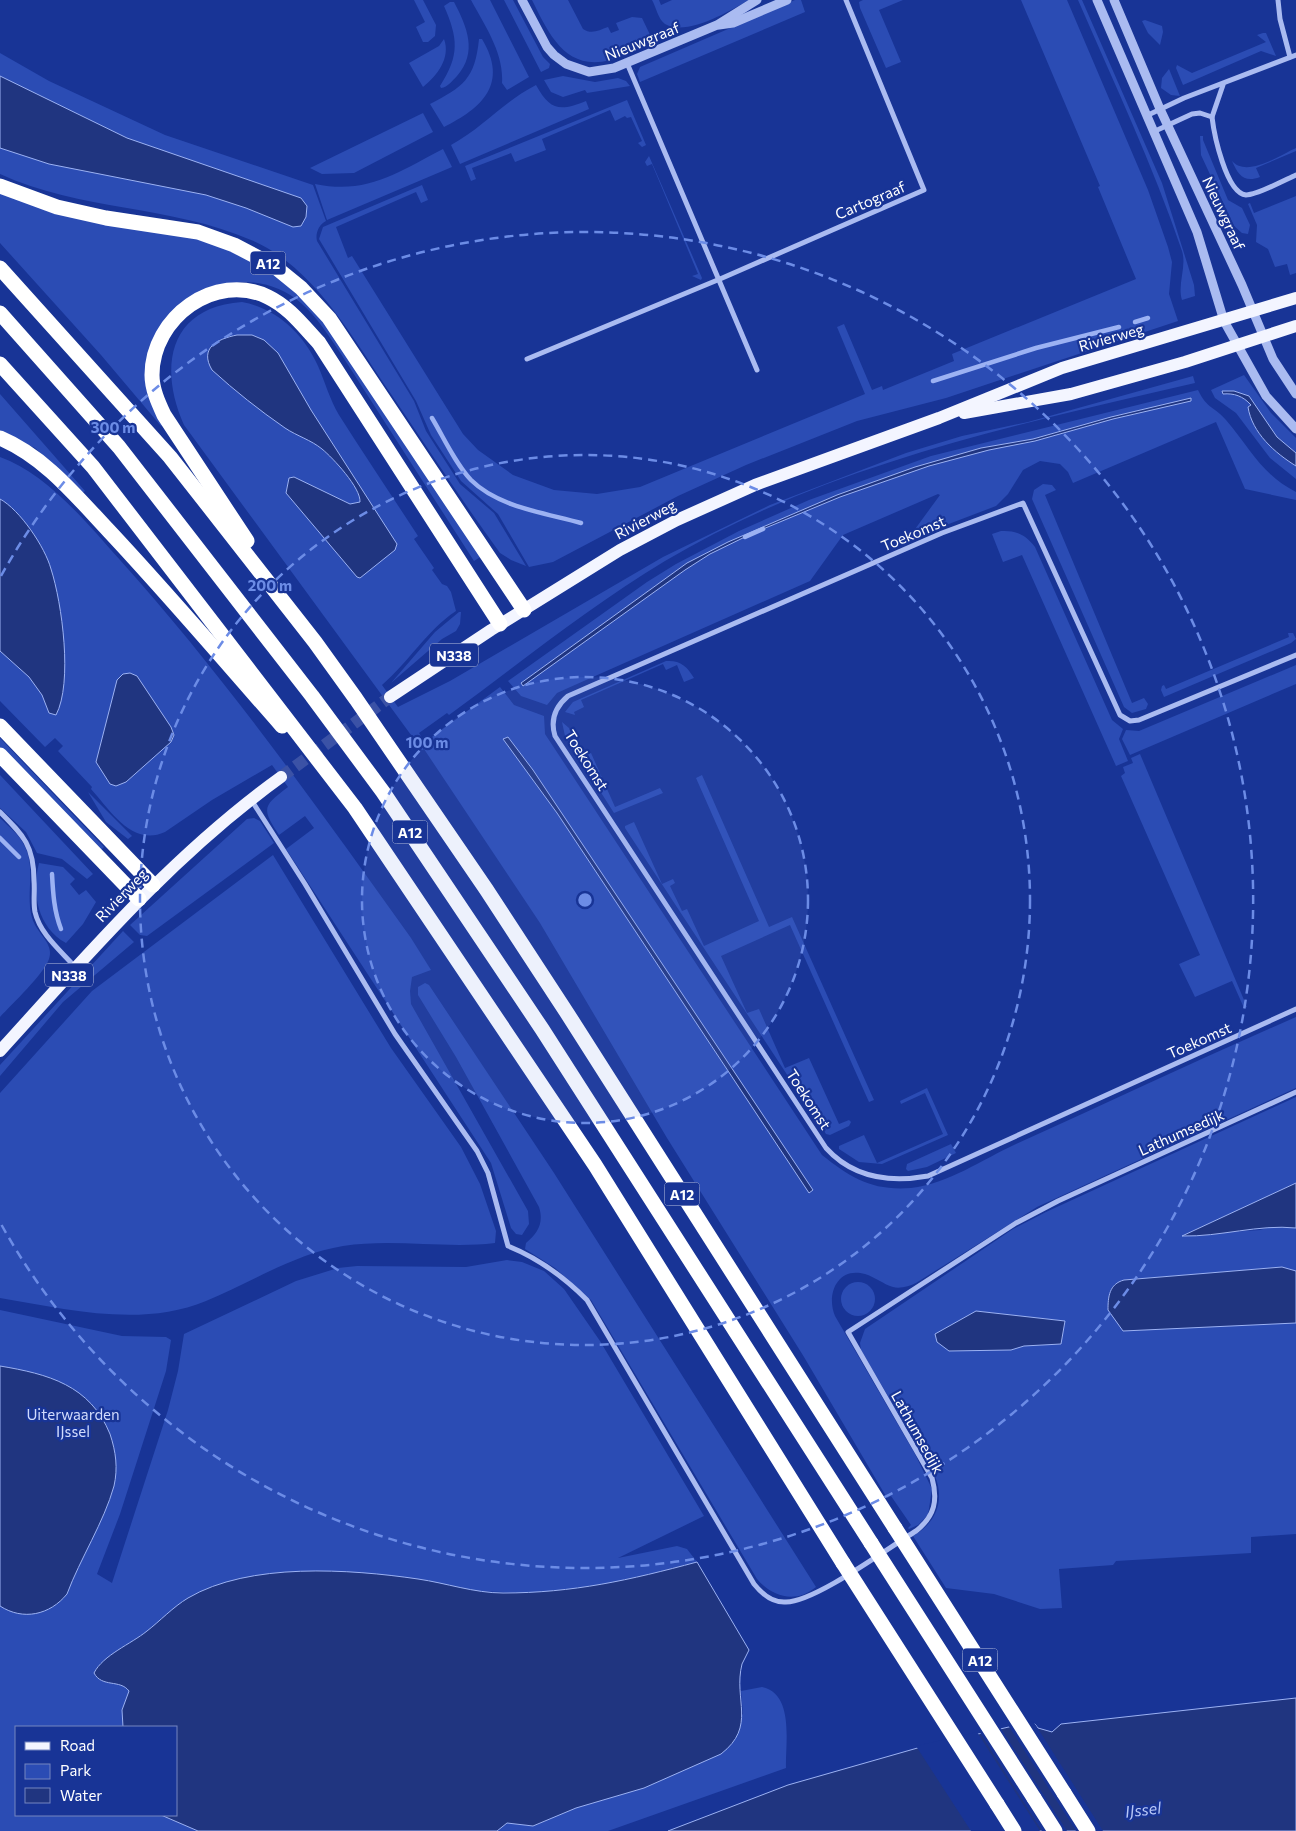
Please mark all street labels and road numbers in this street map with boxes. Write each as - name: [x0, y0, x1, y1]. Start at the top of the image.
- street label: Nieuwgraaf: [602, 18, 682, 64]
- street label: Nieuwgraaf: [1199, 173, 1249, 253]
- street label: Cartograaf: [832, 177, 908, 223]
- road number: A12: [250, 252, 286, 274]
- street label: Rivierweg: [1076, 319, 1146, 355]
- street label: Rivierweg: [611, 495, 679, 543]
- street label: Toekomst: [878, 511, 948, 555]
- road number: N338: [430, 644, 478, 666]
- street label: Toekomst: [561, 726, 613, 794]
- road number: A12: [392, 820, 428, 844]
- street label: Rivierweg: [91, 865, 151, 925]
- road number: N338: [45, 964, 93, 986]
- street label: Toekomst: [1164, 1018, 1234, 1062]
- street label: Toekomst: [783, 1066, 835, 1132]
- street label: Lathumsedijk: [1135, 1105, 1227, 1159]
- road number: A12: [664, 1182, 700, 1206]
- street label: Lathumsedijk: [888, 1387, 948, 1477]
- road number: A12: [962, 1648, 998, 1672]

